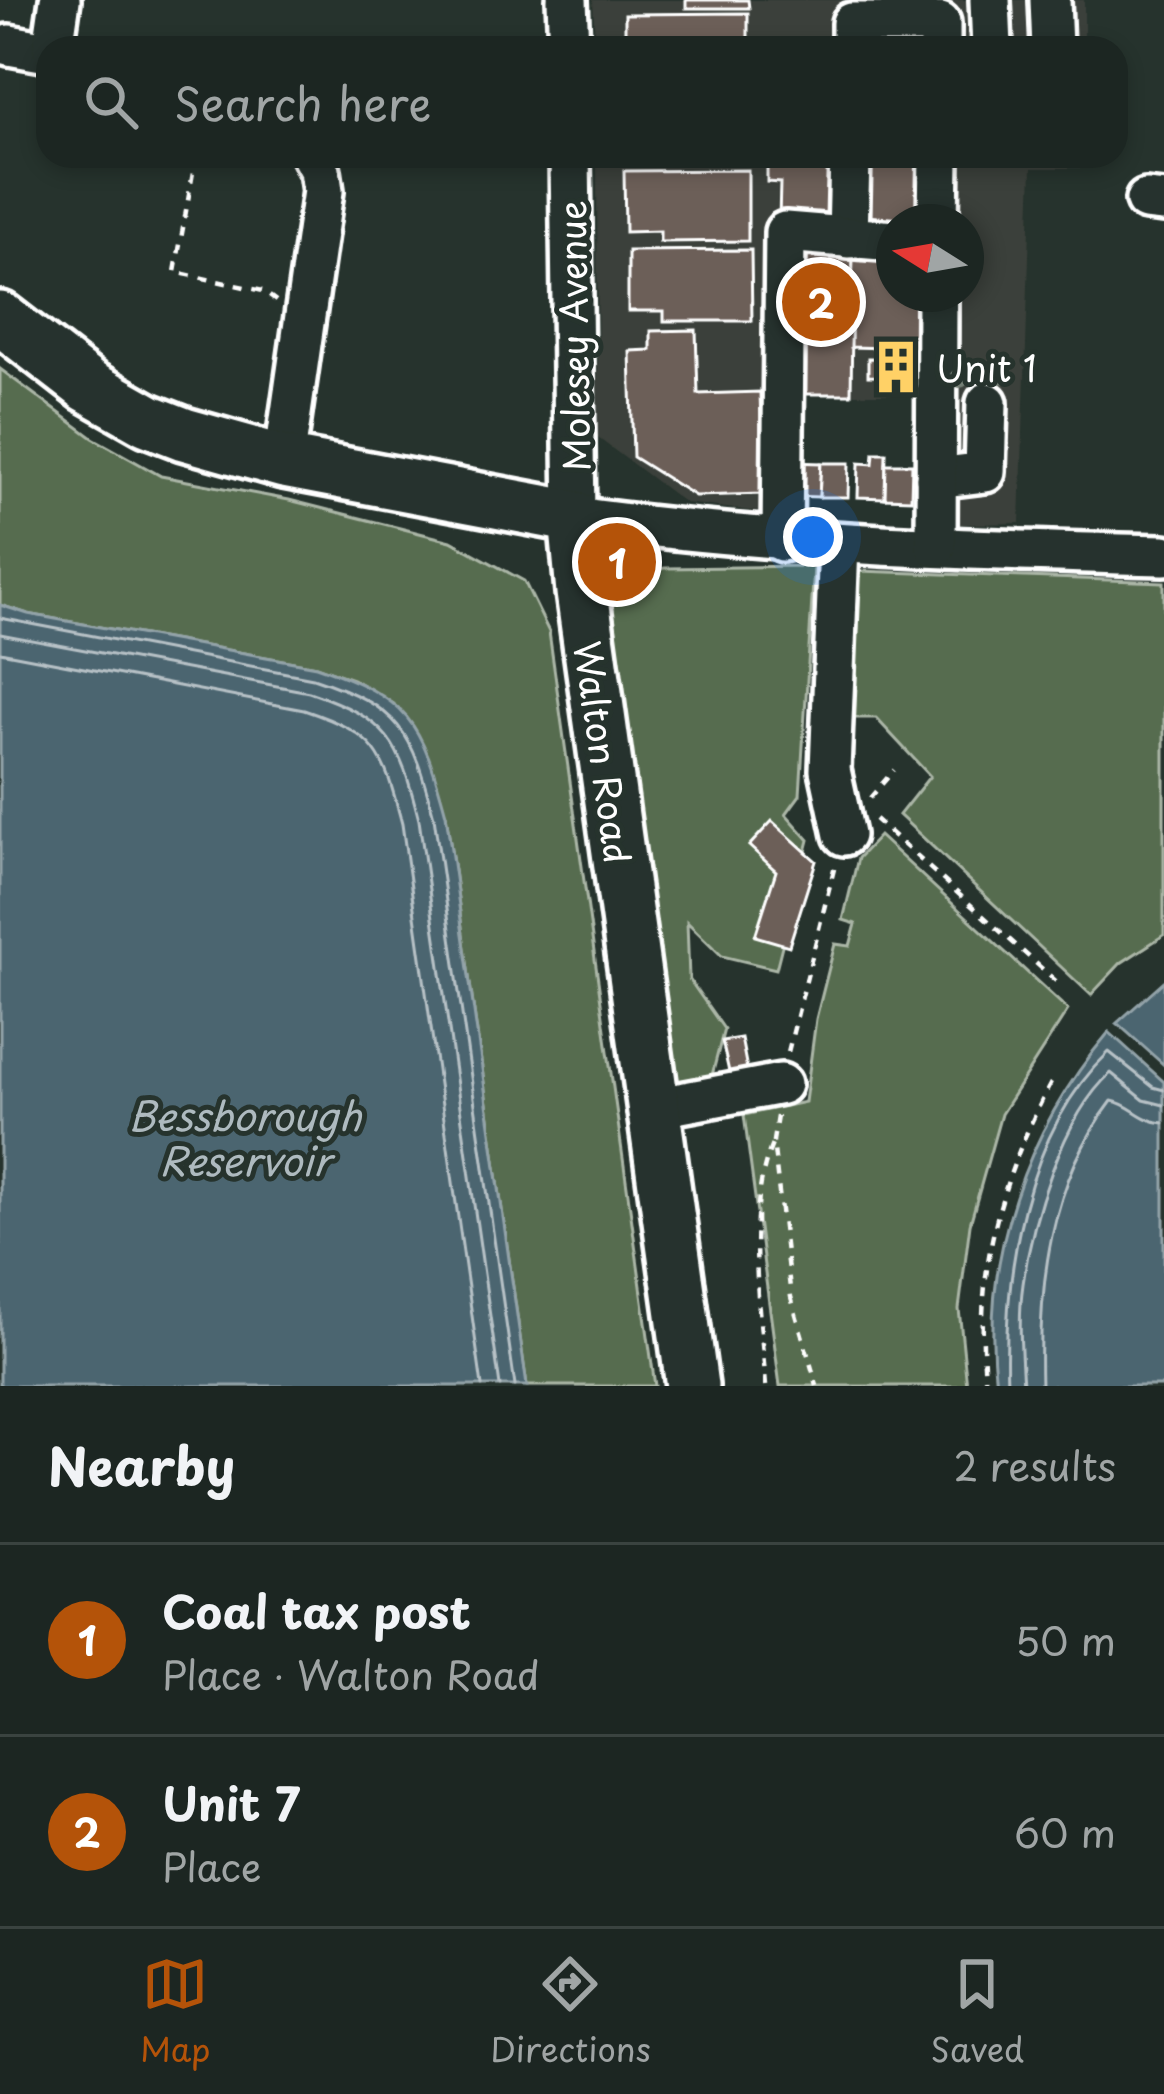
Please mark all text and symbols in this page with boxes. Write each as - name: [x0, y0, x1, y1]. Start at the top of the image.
- search box: [36, 36, 1128, 168]
- text: Search here: [174, 68, 431, 136]
- icon: search: [78, 69, 144, 135]
- street label: Molesey Avenue: [544, 200, 602, 472]
- north arrow: [876, 204, 984, 312]
- pin: 2: [782, 257, 860, 347]
- building icon: Unit 1: [867, 338, 925, 396]
- place label: Unit 1: [936, 340, 1037, 394]
- your location: [783, 507, 843, 567]
- pin: 1: [578, 517, 656, 607]
- street label: Walton Road: [562, 637, 646, 867]
- water label: Bessborough Reservoir: [128, 1085, 362, 1189]
- text: Nearby: [48, 1426, 235, 1503]
- text: 2 results: [954, 1435, 1116, 1494]
- text: Coal tax post: [162, 1576, 471, 1644]
- text: 1: [78, 1610, 96, 1669]
- text: 50 m: [1015, 1610, 1116, 1669]
- text: Place · Walton Road: [162, 1644, 540, 1703]
- text: Unit 7: [162, 1768, 300, 1836]
- text: 2: [73, 1802, 101, 1861]
- text: 60 m: [1014, 1802, 1116, 1861]
- text: Place: [162, 1836, 262, 1895]
- tab: Map: [140, 1951, 210, 2073]
- tab: Directions: [490, 1951, 651, 2073]
- tab: Saved: [930, 1951, 1024, 2073]

